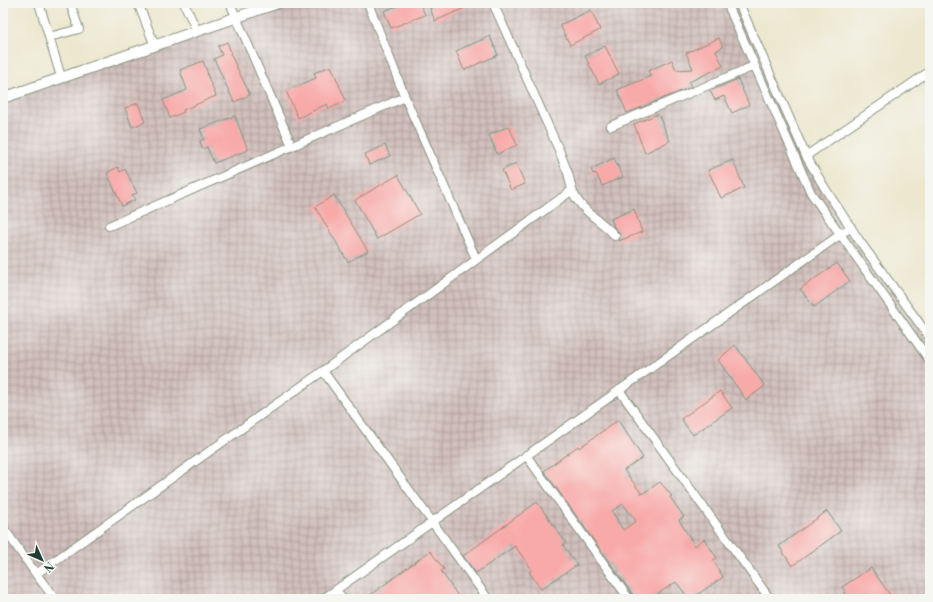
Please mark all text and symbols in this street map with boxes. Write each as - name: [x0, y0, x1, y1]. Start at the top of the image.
- north arrow: [22, 540, 62, 580]
- text: N: [40, 558, 56, 575]

